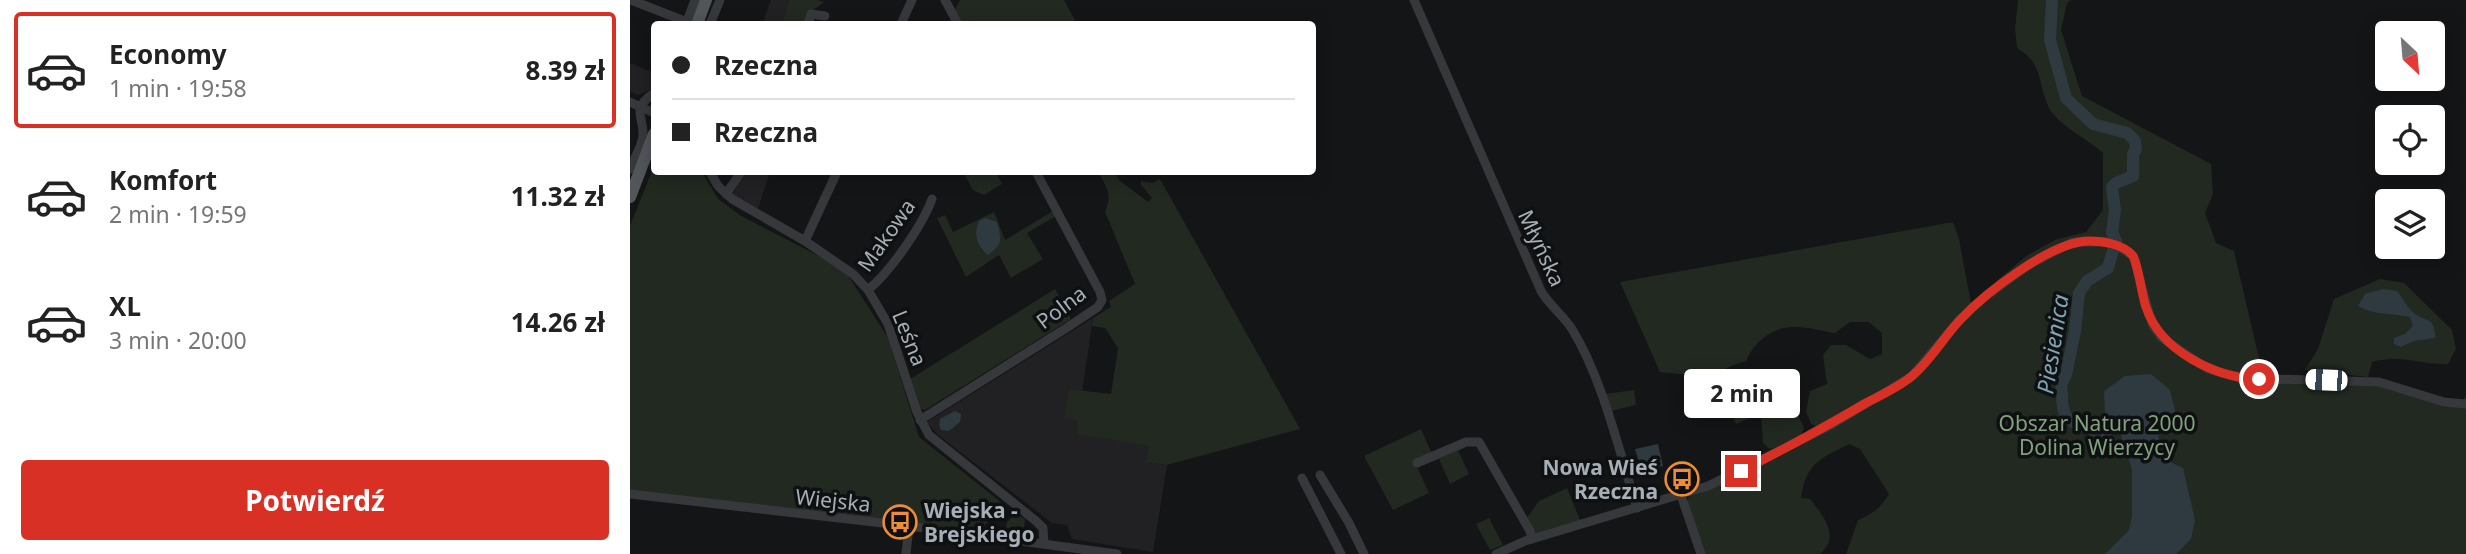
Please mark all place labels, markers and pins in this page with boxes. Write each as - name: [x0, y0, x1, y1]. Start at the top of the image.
- place label: Nowa Wieś Rzeczna: [1543, 453, 1658, 505]
- bus stop icon: Nowa Wieś Rzeczna: [1663, 460, 1701, 498]
- place label: Wiejska - Brejskiego: [924, 496, 1035, 548]
- bus stop icon: Wiejska - Brejskiego: [881, 503, 919, 541]

